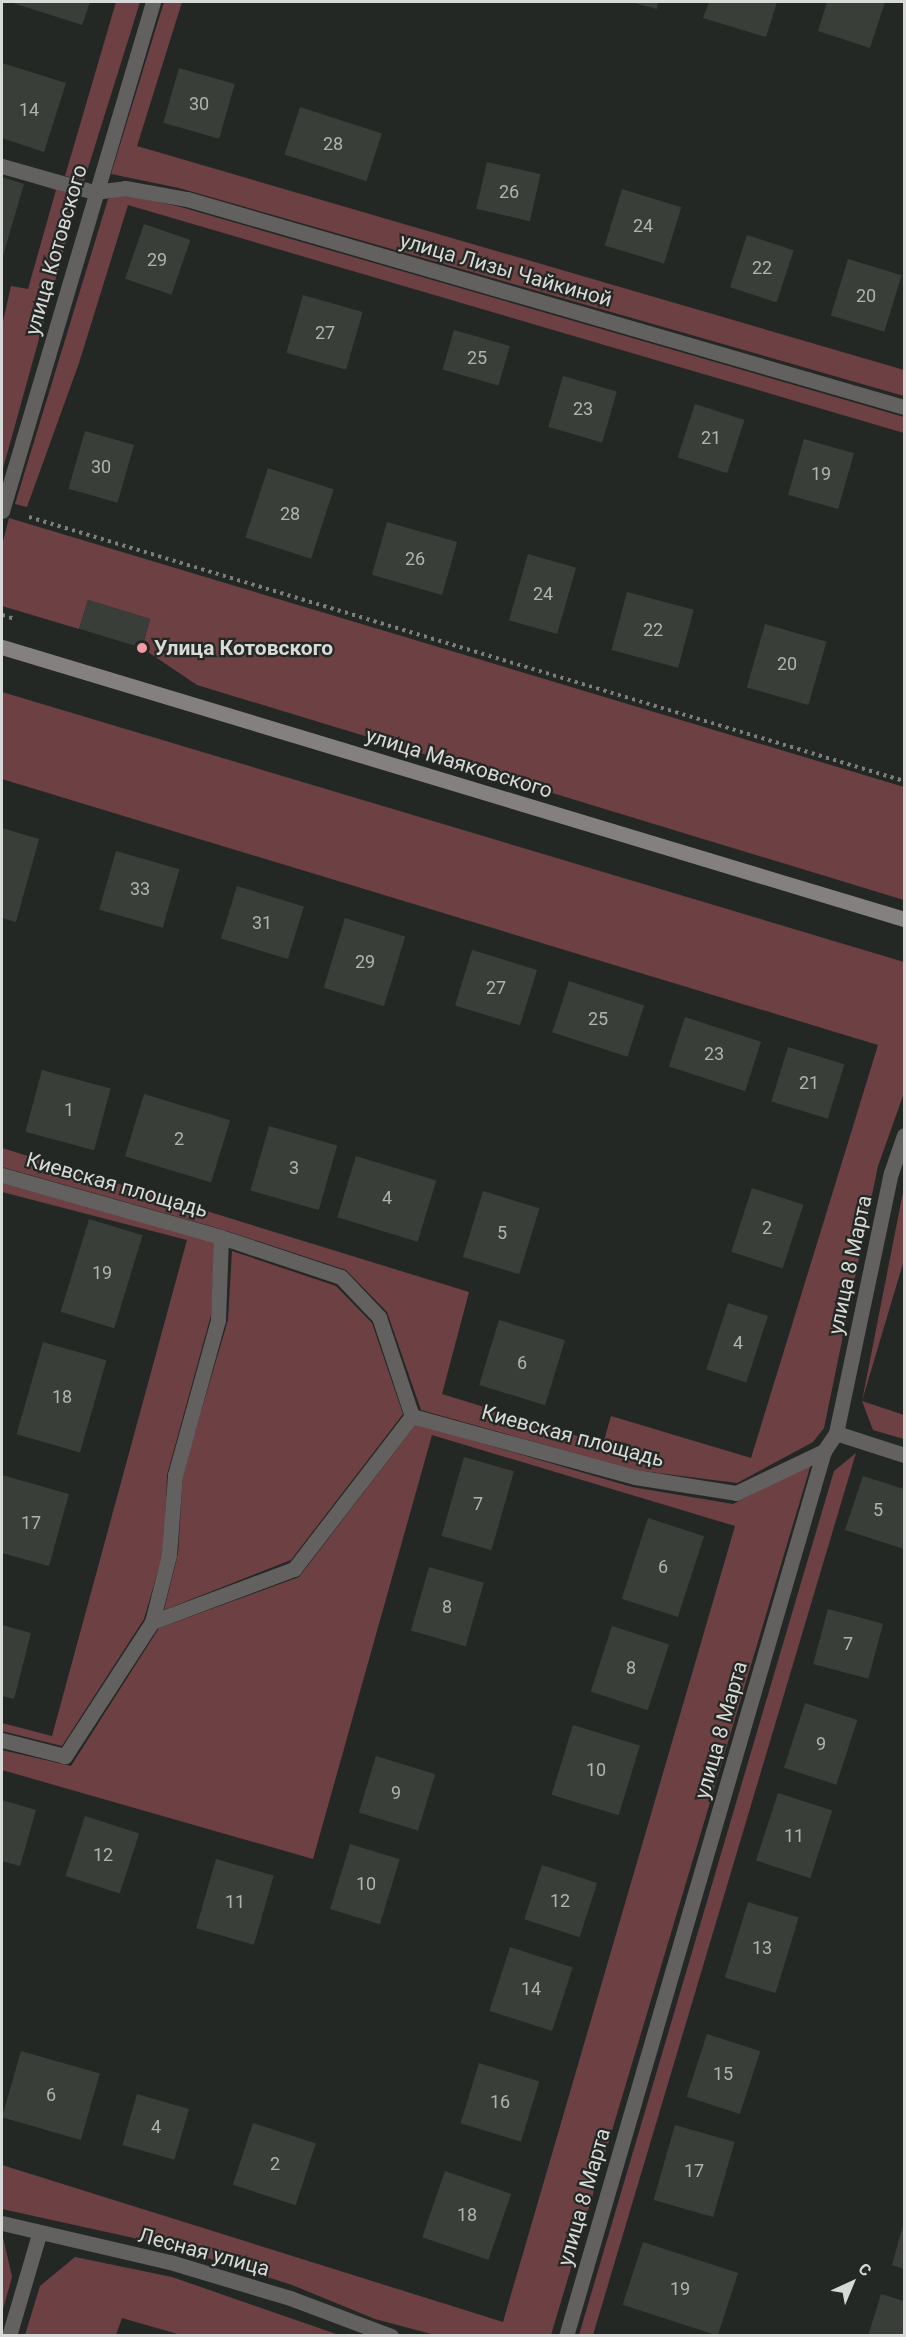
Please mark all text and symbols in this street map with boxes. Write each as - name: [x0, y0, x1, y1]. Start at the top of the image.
- house number: 30: [189, 93, 209, 115]
- house number: 14: [19, 99, 39, 121]
- house number: 28: [323, 133, 343, 155]
- street label: улица Котовского: [20, 162, 92, 338]
- house number: 26: [499, 181, 519, 203]
- house number: 24: [633, 215, 653, 237]
- street label: улица Лизы Чайкиной: [397, 228, 615, 312]
- house number: 29: [147, 249, 167, 271]
- house number: 22: [752, 257, 772, 279]
- house number: 20: [856, 285, 876, 307]
- house number: 27: [315, 322, 335, 344]
- house number: 25: [467, 347, 487, 369]
- house number: 23: [573, 398, 593, 420]
- house number: 21: [701, 427, 721, 449]
- house number: 30: [91, 456, 111, 478]
- house number: 19: [811, 463, 831, 485]
- house number: 28: [280, 503, 300, 525]
- house number: 26: [405, 548, 425, 570]
- house number: 24: [533, 583, 553, 605]
- house number: 22: [643, 619, 663, 641]
- place label: Улица Котовского: [154, 635, 333, 661]
- marker: Улица Котовского: [135, 641, 149, 655]
- house number: 20: [777, 653, 797, 675]
- street label: улица Маяковского: [363, 723, 555, 803]
- house number: 33: [130, 878, 150, 900]
- house number: 31: [252, 912, 272, 934]
- house number: 29: [355, 951, 375, 973]
- house number: 27: [486, 977, 506, 999]
- house number: 25: [588, 1008, 608, 1030]
- house number: 23: [704, 1043, 724, 1065]
- house number: 21: [799, 1072, 819, 1094]
- house number: 1: [64, 1099, 74, 1121]
- house number: 2: [174, 1128, 184, 1150]
- street label: Киевская площадь: [23, 1147, 211, 1223]
- house number: 3: [289, 1157, 299, 1179]
- house number: 4: [382, 1187, 392, 1209]
- street label: улица 8 Марта: [823, 1193, 877, 1337]
- house number: 2: [762, 1217, 772, 1239]
- house number: 5: [497, 1222, 507, 1244]
- house number: 19: [92, 1262, 112, 1284]
- house number: 4: [733, 1332, 743, 1354]
- house number: 6: [517, 1352, 527, 1374]
- house number: 18: [52, 1386, 72, 1408]
- street label: Киевская площадь: [479, 1399, 667, 1473]
- house number: 7: [473, 1493, 483, 1515]
- house number: 5: [873, 1499, 883, 1521]
- house number: 17: [21, 1512, 41, 1534]
- house number: 6: [658, 1556, 668, 1578]
- house number: 8: [442, 1596, 452, 1618]
- house number: 7: [843, 1633, 853, 1655]
- house number: 8: [626, 1657, 636, 1679]
- street label: улица 8 Марта: [689, 1658, 753, 1802]
- house number: 9: [816, 1733, 826, 1755]
- house number: 10: [586, 1759, 606, 1781]
- house number: 9: [391, 1782, 401, 1804]
- house number: 11: [784, 1825, 804, 1847]
- house number: 12: [93, 1844, 113, 1866]
- house number: 10: [356, 1873, 376, 1895]
- house number: 12: [550, 1890, 570, 1912]
- house number: 11: [225, 1891, 245, 1913]
- house number: 13: [752, 1937, 772, 1959]
- house number: 14: [521, 1978, 541, 2000]
- house number: 15: [713, 2063, 733, 2085]
- house number: 6: [46, 2084, 56, 2106]
- house number: 16: [490, 2091, 510, 2113]
- house number: 4: [151, 2116, 161, 2138]
- street label: улица 8 Марта: [552, 2125, 616, 2269]
- house number: 2: [270, 2153, 280, 2175]
- house number: 17: [684, 2160, 704, 2182]
- house number: 18: [457, 2204, 477, 2226]
- street label: Лесная улица: [136, 2222, 272, 2282]
- north arrow: [822, 2253, 882, 2313]
- text: С: [854, 2259, 875, 2280]
- house number: 19: [670, 2278, 690, 2300]

